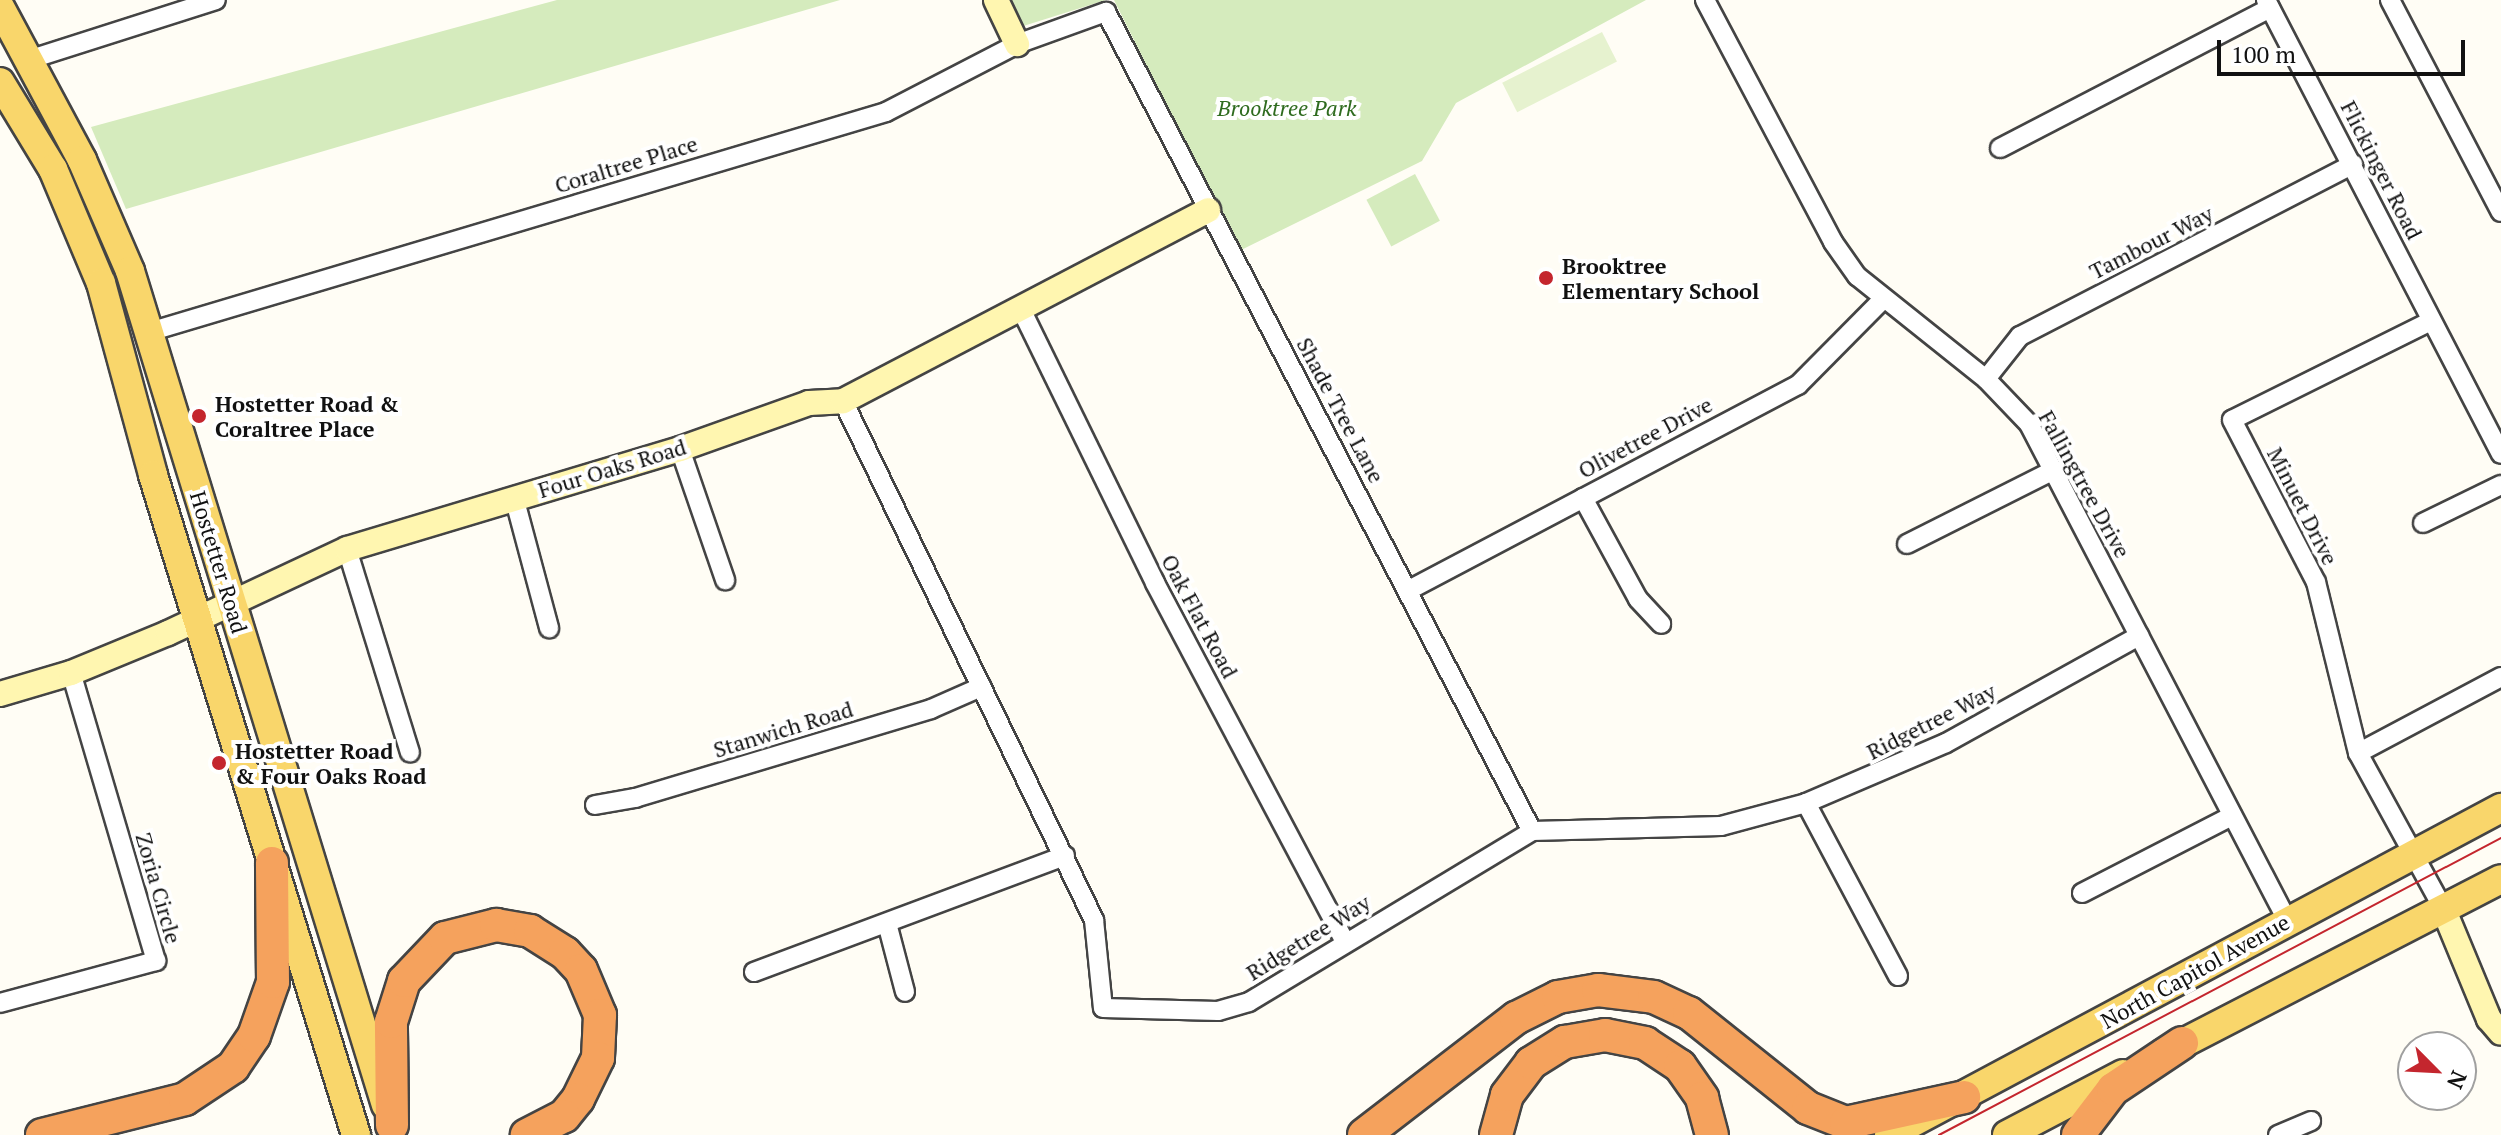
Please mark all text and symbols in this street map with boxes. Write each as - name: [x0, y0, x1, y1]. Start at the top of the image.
- scale bar: [2221, 24, 2469, 74]
- text: 100 m: [2231, 38, 2296, 70]
- park label: Brooktree Park: [1217, 95, 1357, 121]
- street label: Flickinger Road: [2336, 96, 2428, 244]
- street label: Coraltree Place: [551, 130, 701, 198]
- street label: Tambour Way: [2085, 200, 2217, 284]
- place label: Brooktree Elementary School: [1562, 252, 1759, 304]
- marker: Brooktree Elementary School: [1537, 269, 1555, 287]
- street label: Shade Tree Lane: [1292, 333, 1390, 487]
- place label: Hostetter Road & Coraltree Place: [215, 390, 399, 442]
- street label: Olivetree Drive: [1574, 391, 1716, 483]
- street label: Fallingtree Drive: [2034, 406, 2136, 562]
- marker: Hostetter Road & Coraltree Place: [190, 407, 208, 425]
- street label: Four Oaks Road: [535, 433, 689, 503]
- street label: Minuet Drive: [2262, 443, 2344, 569]
- street label: Hostetter Road: [185, 488, 253, 636]
- street label: Oak Flat Road: [1156, 550, 1244, 682]
- street label: Ridgetree Way: [1862, 677, 2000, 765]
- street label: Stanwich Road: [710, 695, 856, 763]
- place label: Hostetter Road & Four Oaks Road: [235, 737, 426, 788]
- marker: Hostetter Road & Four Oaks Road: [210, 754, 228, 772]
- street label: Zoria Circle: [131, 830, 187, 946]
- street label: Ridgetree Way: [1241, 888, 1375, 986]
- street label: North Capitol Avenue: [2096, 908, 2294, 1034]
- north arrow: [2397, 1031, 2477, 1111]
- text: N: [2441, 1067, 2474, 1094]

